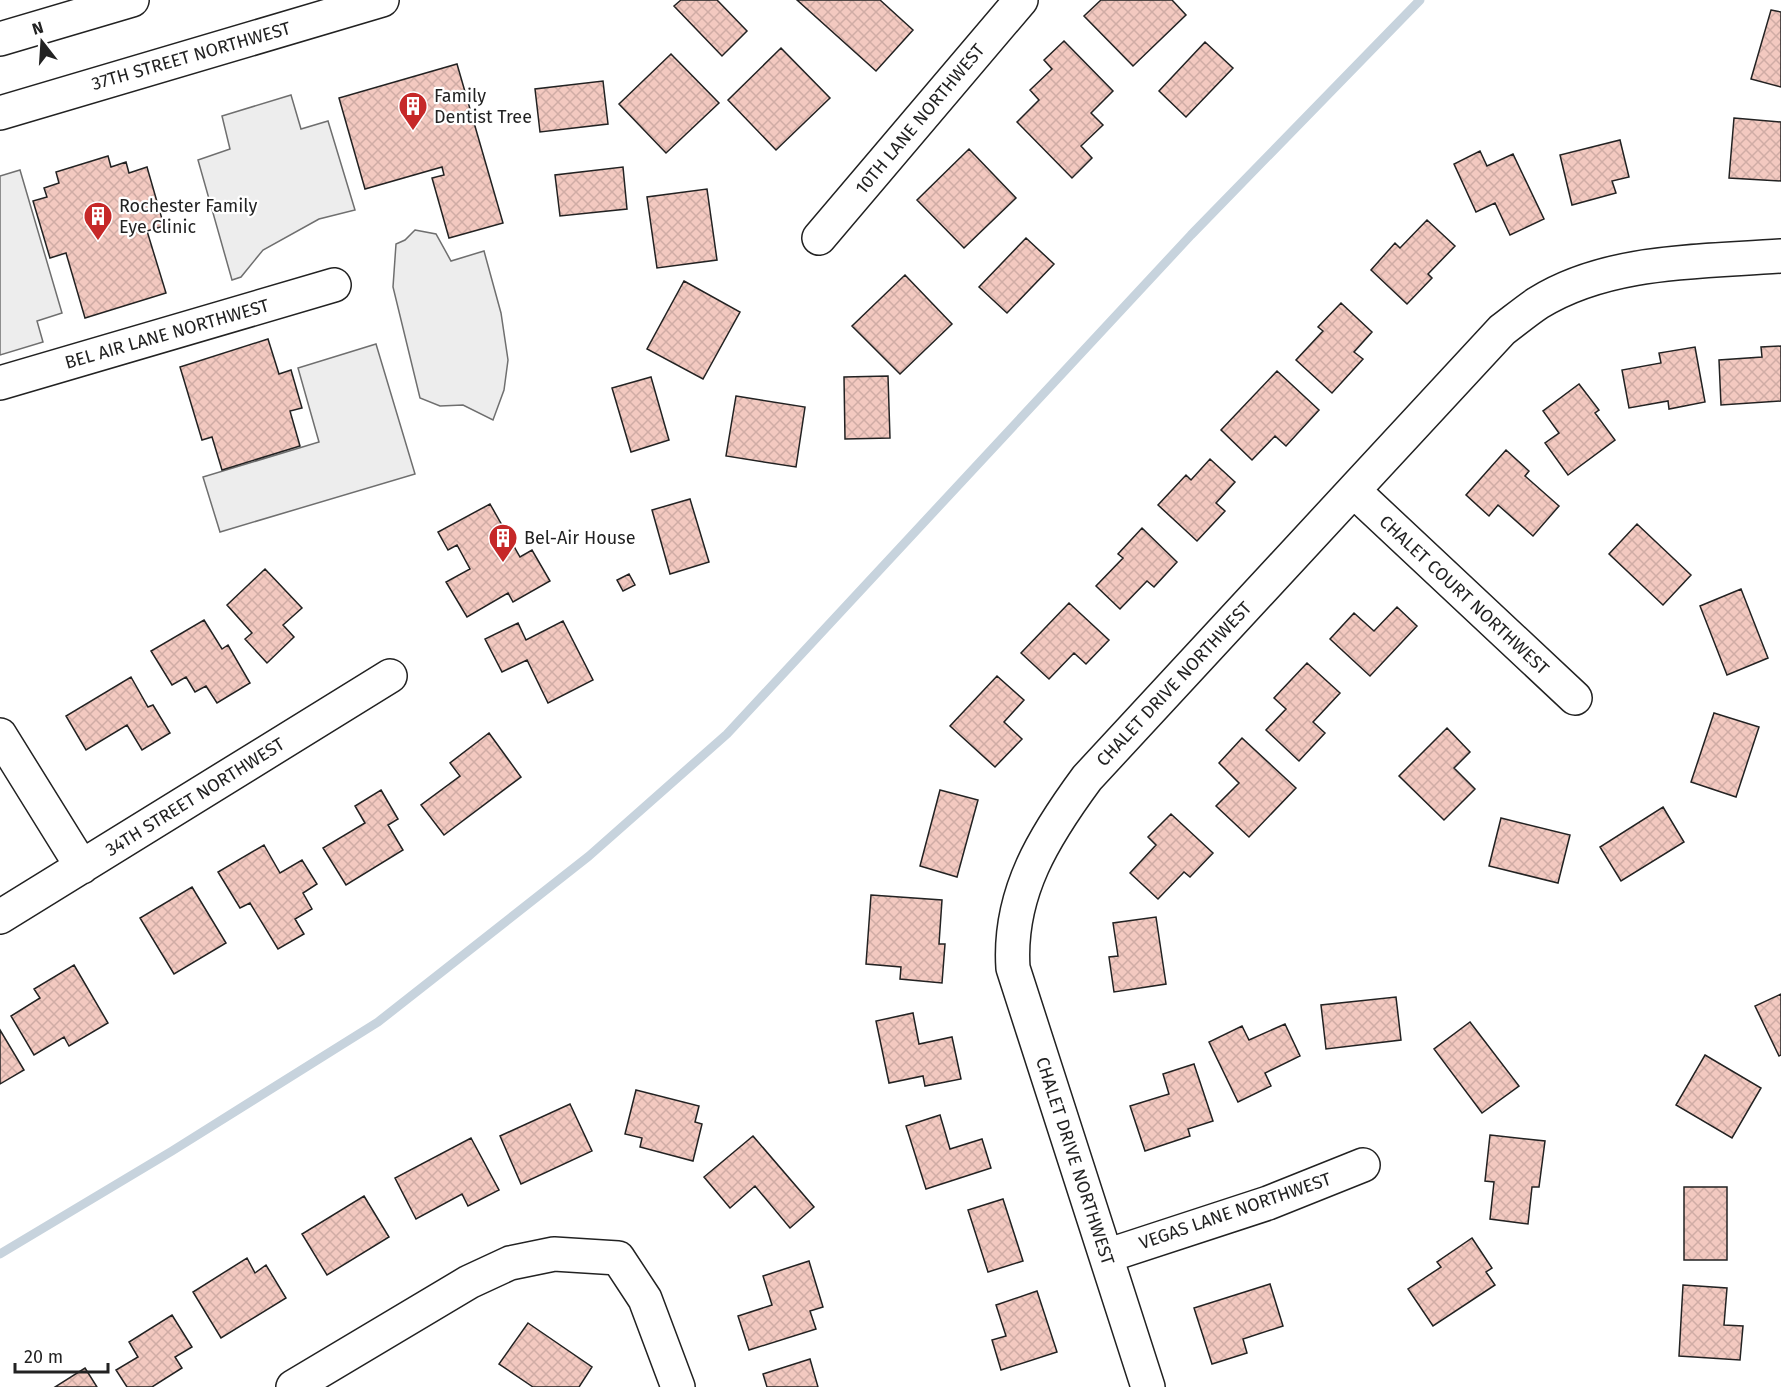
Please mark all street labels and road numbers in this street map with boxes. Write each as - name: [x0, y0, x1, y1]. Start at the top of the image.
- street label: 37TH STREET NORTHWEST: [89, 17, 294, 95]
- street label: 10TH LANE NORTHWEST: [851, 39, 990, 199]
- street label: BEL AIR LANE NORTHWEST: [62, 294, 272, 374]
- street label: CHALET COURT NORTHWEST: [1375, 511, 1554, 680]
- street label: CHALET DRIVE NORTHWEST: [1092, 597, 1257, 771]
- street label: 34TH STREET NORTHWEST: [102, 733, 289, 861]
- street label: CHALET DRIVE NORTHWEST: [1031, 1054, 1119, 1268]
- street label: VEGAS LANE NORTHWEST: [1136, 1168, 1334, 1254]

